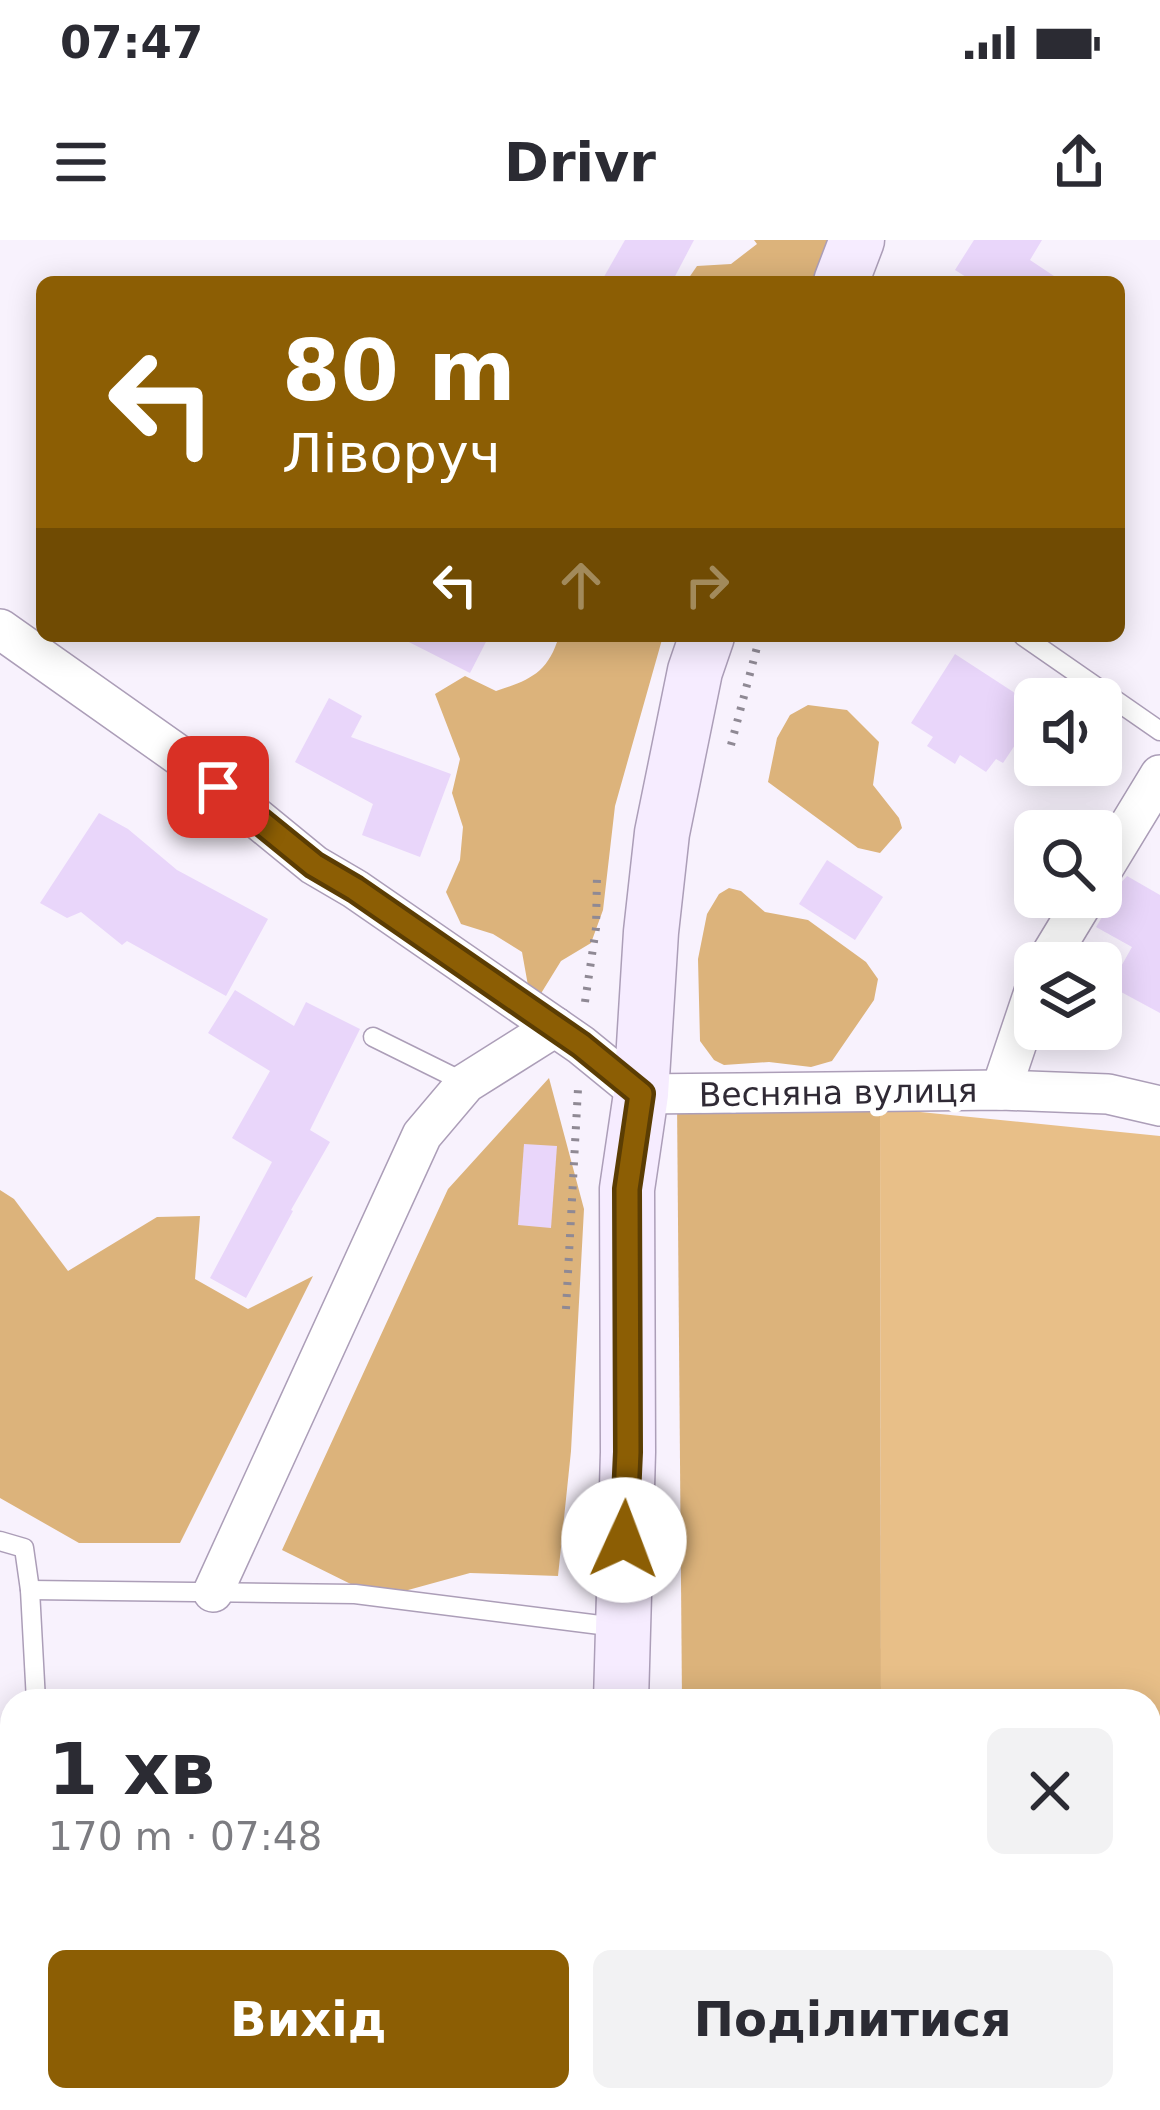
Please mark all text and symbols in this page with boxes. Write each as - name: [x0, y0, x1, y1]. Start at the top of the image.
- text: 07:47: [60, 16, 203, 69]
- icon: menu: [48, 129, 114, 195]
- icon: share: [1046, 129, 1112, 195]
- text: Drivr: [504, 131, 656, 194]
- text: 80 m: [282, 322, 516, 420]
- icon: left: [84, 324, 240, 480]
- text: Ліворуч: [282, 422, 501, 485]
- icon: left: [422, 552, 488, 618]
- icon: ahead: [548, 552, 614, 618]
- icon: right: [674, 552, 740, 618]
- map controls: [1014, 678, 1122, 1050]
- button: sound: [1014, 678, 1122, 786]
- pin: [167, 736, 269, 838]
- icon: arrive: [185, 754, 251, 820]
- button: search: [1014, 810, 1122, 918]
- button: layers: [1014, 942, 1122, 1050]
- street label: Весняна вулиця: [698, 1071, 978, 1114]
- position arrow: [561, 1477, 687, 1603]
- text: 1 хв: [48, 1727, 215, 1811]
- button: close: [987, 1728, 1113, 1854]
- text: 170 m · 07:48: [48, 1814, 322, 1859]
- button: Вихід: [48, 1950, 569, 2088]
- button: Поділитися: [593, 1950, 1113, 2088]

